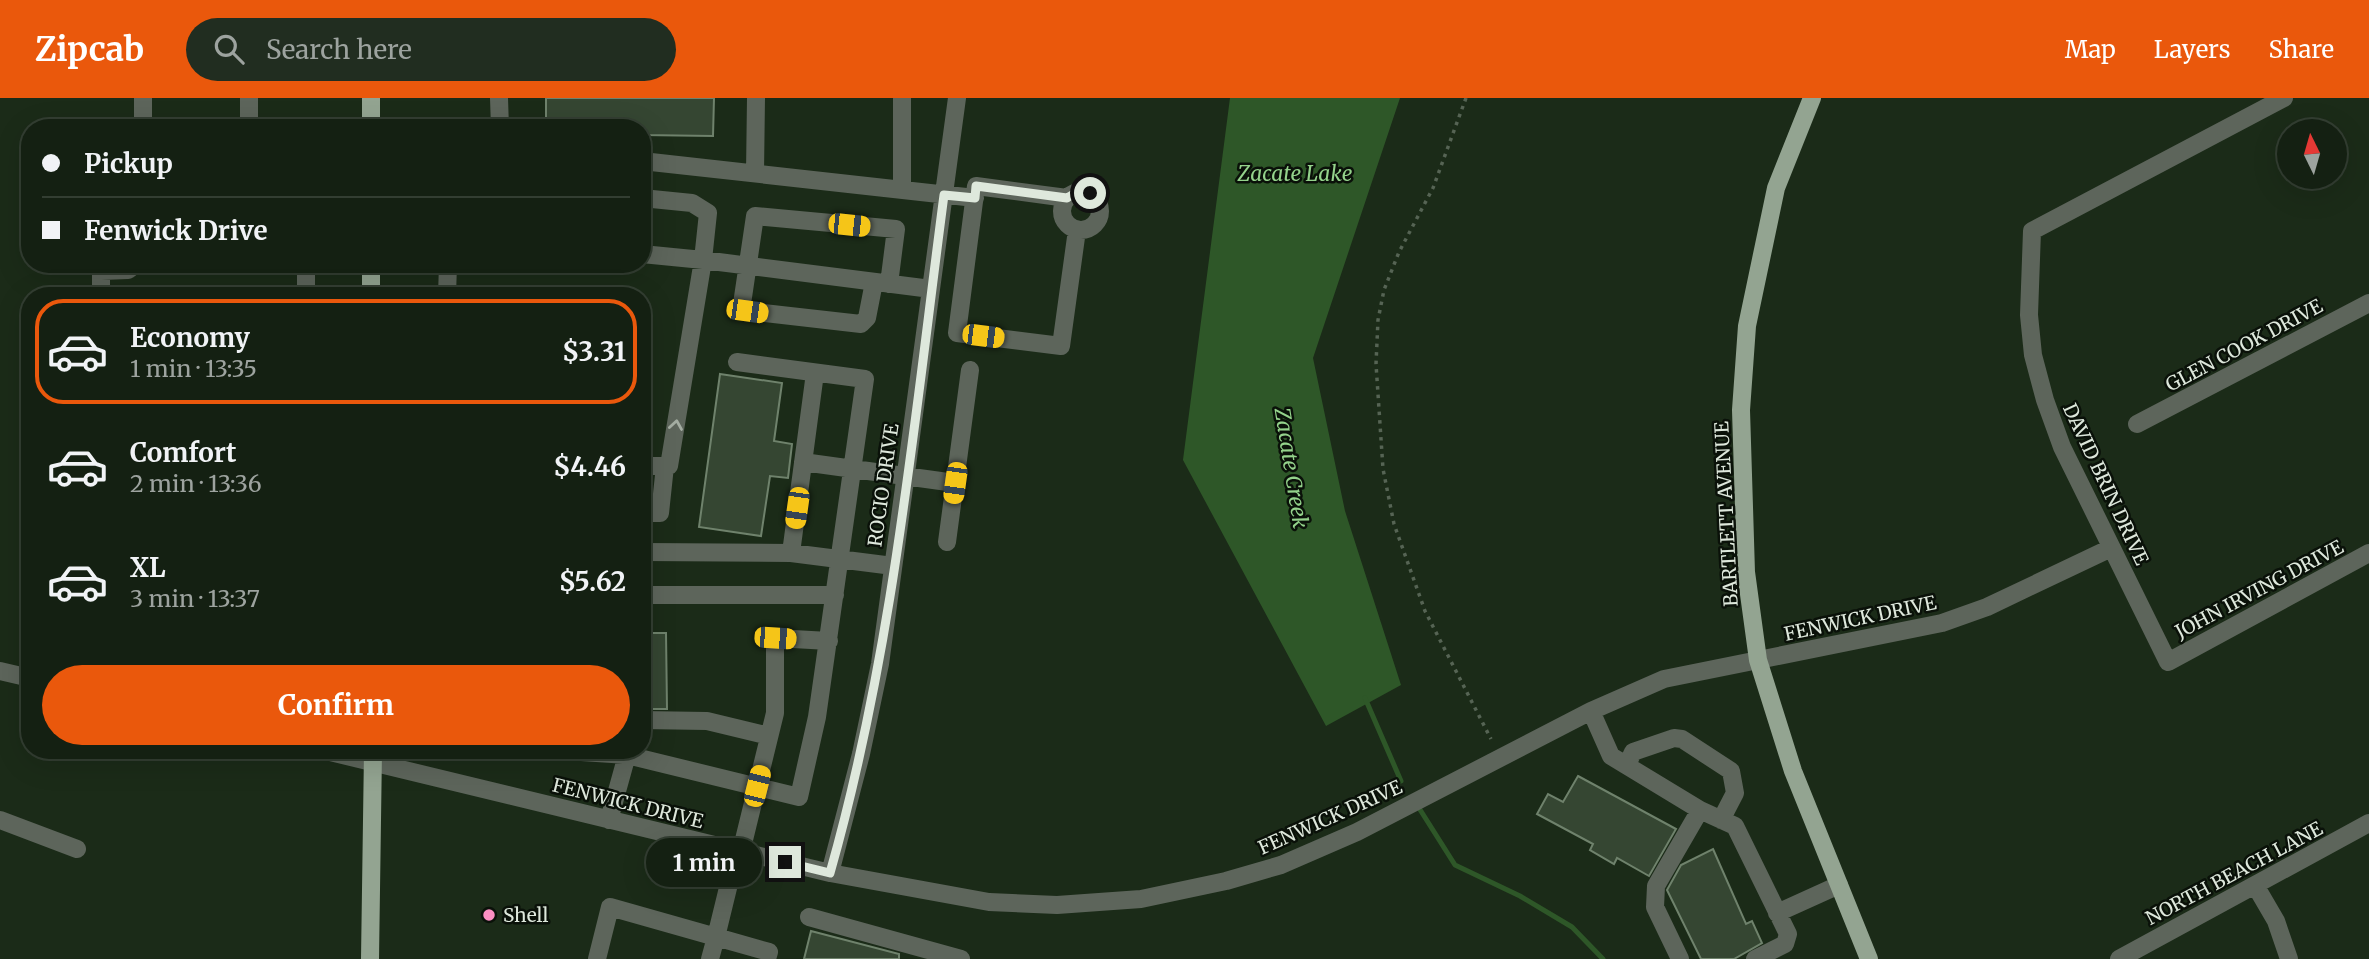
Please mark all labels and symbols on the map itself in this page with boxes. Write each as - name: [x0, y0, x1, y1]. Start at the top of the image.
- north arrow: [2277, 119, 2347, 189]
- water label: Zacate Lake: [1237, 160, 1352, 187]
- route start: [1074, 177, 1106, 209]
- car: [828, 212, 871, 238]
- street label: GLEN COOK DRIVE: [2161, 294, 2327, 396]
- car: [725, 298, 770, 324]
- car: [961, 323, 1006, 349]
- street label: DAVID BRIN DRIVE: [2058, 399, 2154, 569]
- water label: Zacate Creek: [1269, 405, 1314, 531]
- one-way arrow: [668, 419, 683, 431]
- street label: BARTLETT AVENUE: [1709, 421, 1743, 607]
- street label: ROCIO DRIVE: [862, 422, 904, 548]
- car: [942, 461, 969, 505]
- car: [784, 486, 811, 530]
- street label: JOHN IRVING DRIVE: [2170, 535, 2347, 644]
- street label: FENWICK DRIVE: [1782, 590, 1938, 646]
- car: [754, 626, 797, 650]
- car: [742, 763, 773, 809]
- street label: FENWICK DRIVE: [550, 773, 706, 833]
- street label: FENWICK DRIVE: [1254, 775, 1406, 859]
- street label: NORTH BEACH LANE: [2141, 816, 2327, 930]
- callout: 1 min: [645, 838, 760, 886]
- route end: [769, 846, 801, 878]
- place label: Shell: [503, 903, 548, 927]
- marker: Shell: [481, 907, 497, 923]

